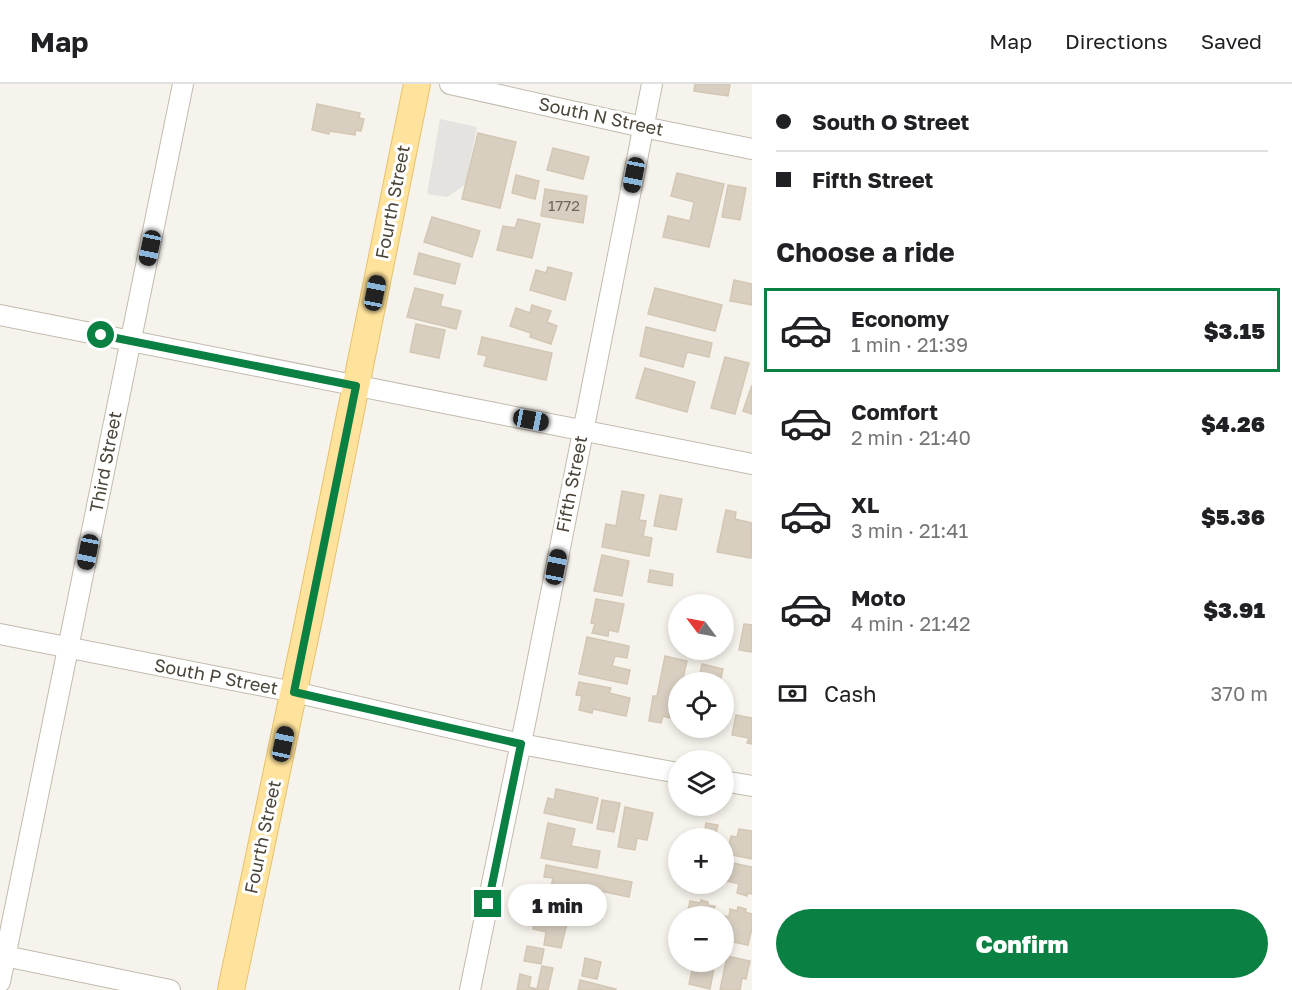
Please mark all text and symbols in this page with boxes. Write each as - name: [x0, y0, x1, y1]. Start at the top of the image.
- text: Map: [30, 25, 88, 58]
- text: Map: [989, 28, 1032, 54]
- text: Directions: [1065, 28, 1168, 54]
- text: Saved: [1201, 28, 1262, 54]
- street label: South N Street: [537, 92, 666, 140]
- text: South O Street: [812, 108, 969, 135]
- street label: Fourth Street: [370, 143, 414, 261]
- car: [622, 156, 646, 194]
- text: Fifth Street: [812, 166, 933, 193]
- house number: 1772: [548, 196, 580, 214]
- car: [137, 229, 163, 267]
- text: Choose a ride: [776, 236, 955, 268]
- car: [363, 274, 387, 312]
- icon: car: [779, 303, 833, 357]
- text: Economy: [851, 305, 949, 332]
- text: $3.15: [1204, 317, 1265, 344]
- route start: [87, 321, 114, 348]
- text: 1 min · 21:39: [851, 332, 968, 356]
- icon: car: [779, 396, 833, 450]
- text: Comfort: [851, 398, 938, 425]
- car: [512, 408, 550, 432]
- street label: Third Street: [84, 409, 126, 514]
- text: $4.26: [1201, 410, 1265, 437]
- text: 2 min · 21:40: [851, 425, 971, 449]
- street label: Fifth Street: [551, 433, 591, 534]
- icon: car: [779, 489, 833, 543]
- text: XL: [851, 491, 879, 518]
- text: $5.36: [1201, 503, 1265, 530]
- text: 3 min · 21:41: [851, 518, 968, 542]
- car: [76, 533, 100, 571]
- car: [544, 548, 568, 586]
- icon: car: [779, 582, 833, 636]
- text: Moto: [851, 584, 906, 611]
- north arrow: [668, 594, 734, 660]
- map controls: [668, 594, 734, 972]
- text: $3.91: [1203, 596, 1265, 623]
- text: 4 min · 21:42: [851, 611, 971, 635]
- street label: South P Street: [152, 653, 280, 699]
- button: locate: [668, 672, 734, 738]
- icon: cash: [776, 677, 809, 710]
- text: Cash: [824, 680, 877, 707]
- text: 370 m: [1211, 681, 1268, 705]
- car: [270, 725, 296, 763]
- button: layers: [668, 750, 734, 816]
- street label: Fourth Street: [239, 778, 285, 896]
- button: +: [668, 828, 734, 894]
- callout: 1 min: [509, 883, 608, 925]
- route end: [474, 890, 501, 917]
- text: 1 min: [532, 893, 583, 917]
- button: −: [668, 906, 734, 972]
- button: Confirm: [776, 909, 1268, 978]

